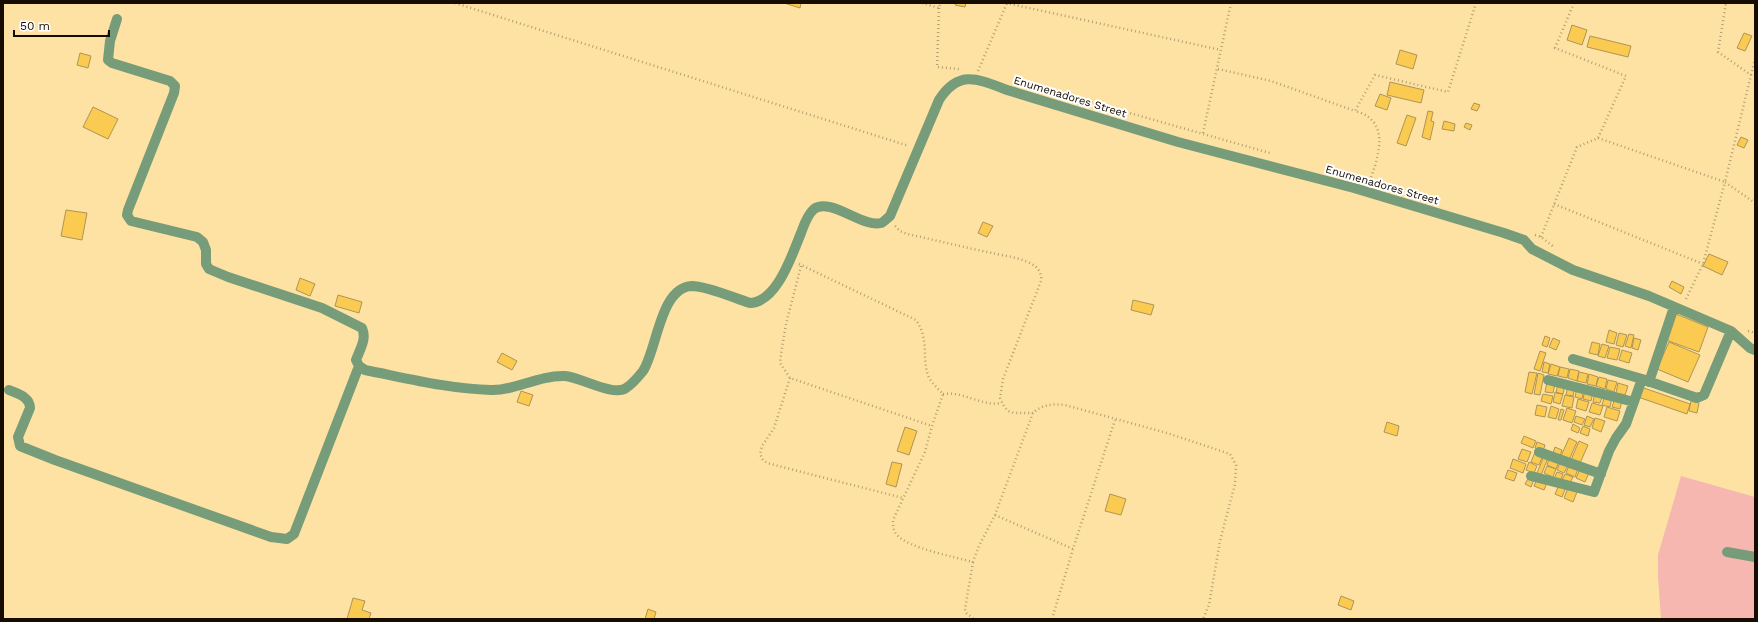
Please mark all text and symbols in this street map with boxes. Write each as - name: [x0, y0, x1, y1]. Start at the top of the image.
- scale bar: [14, 12, 109, 38]
- text: 50 m: [20, 19, 50, 33]
- street label: Enumenadores Street: [1012, 74, 1128, 120]
- street label: Enumenadores Street: [1324, 163, 1441, 208]

